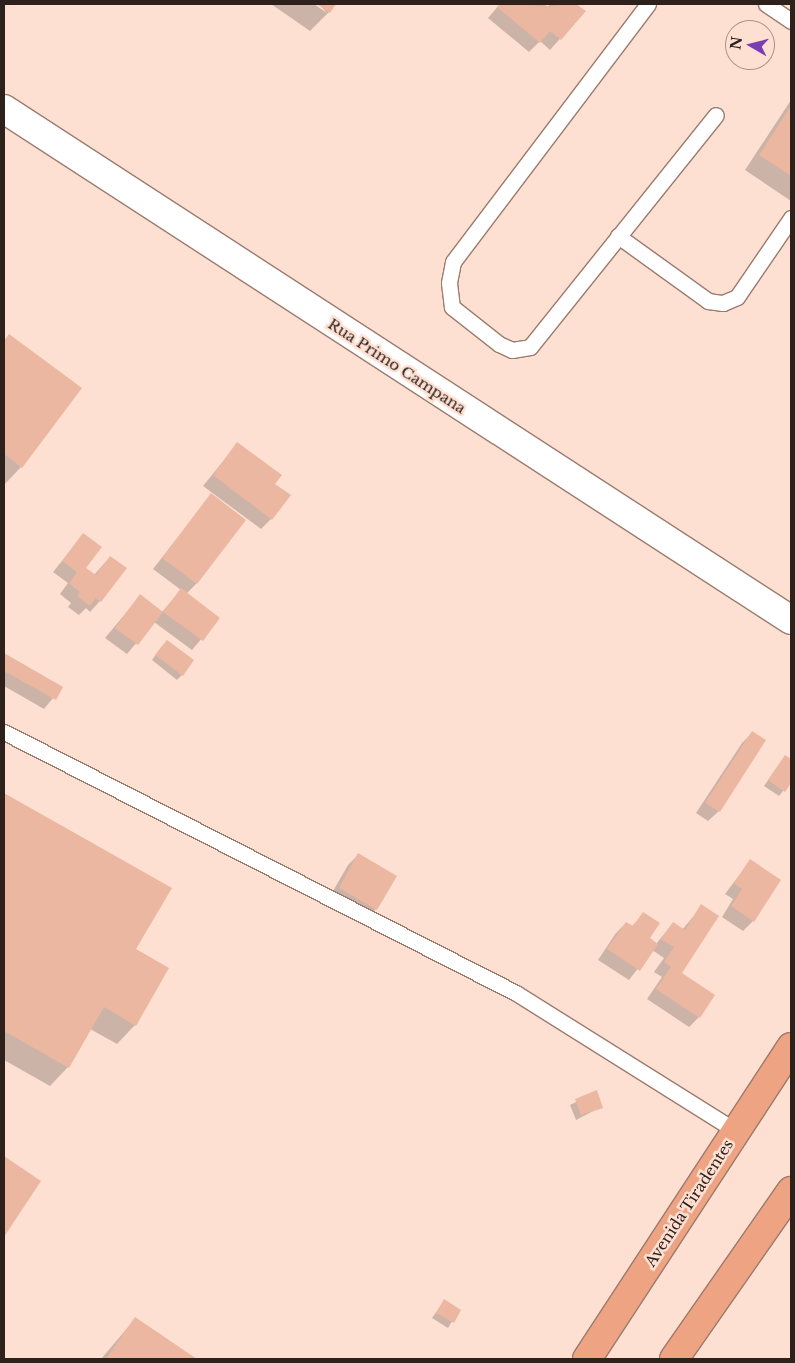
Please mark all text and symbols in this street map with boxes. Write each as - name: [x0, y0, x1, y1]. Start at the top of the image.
- north arrow: [725, 20, 775, 70]
- text: N: [726, 35, 746, 51]
- street label: Rua Primo Campana: [325, 315, 469, 417]
- street label: Avenida Tiradentes: [641, 1136, 737, 1270]

